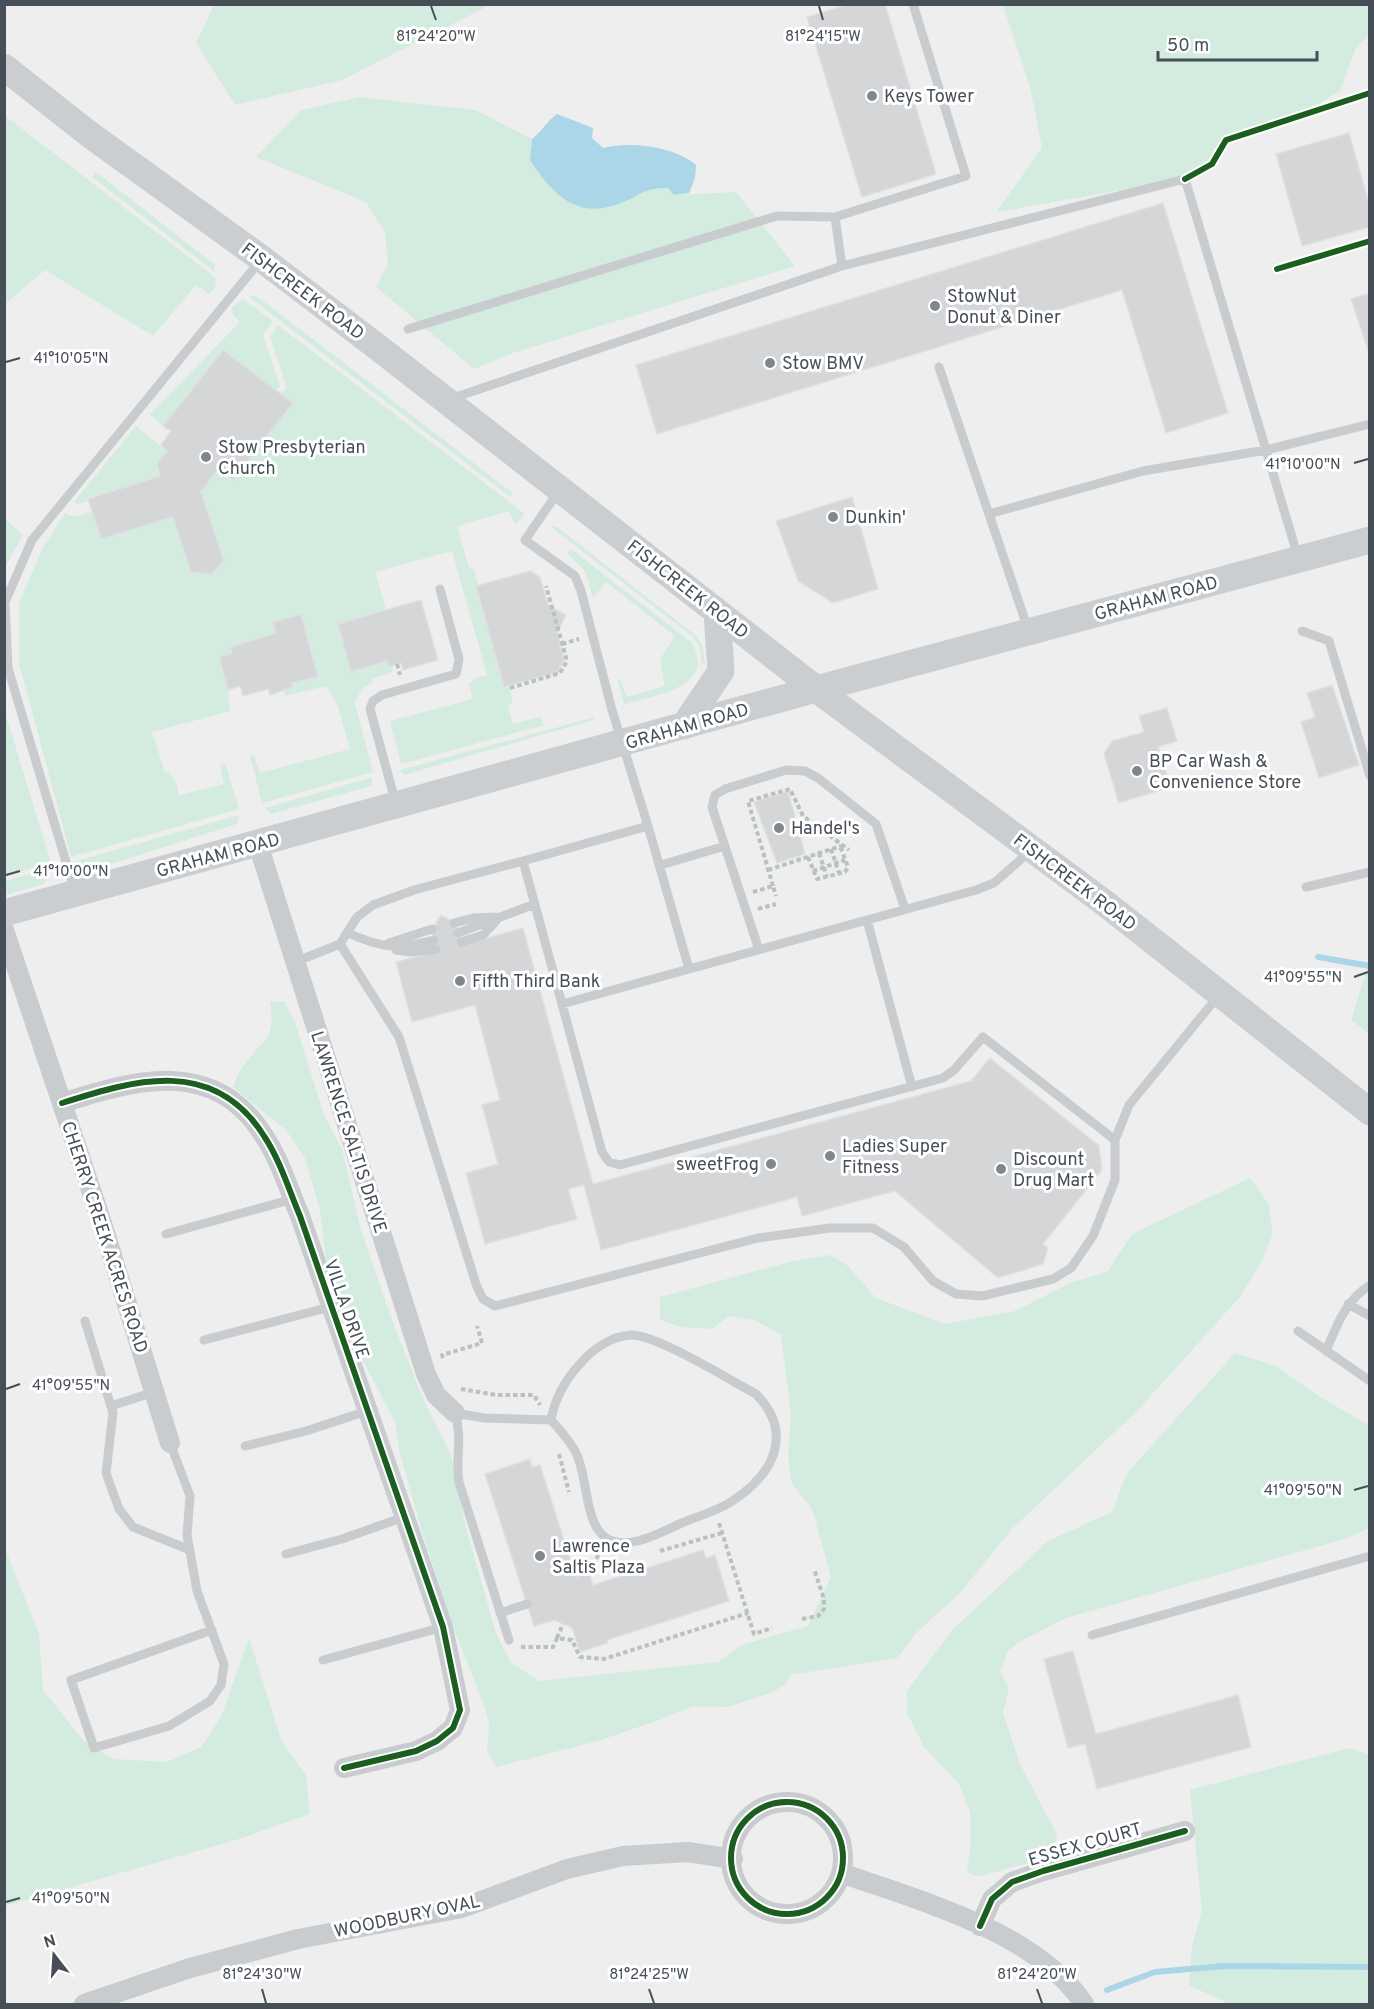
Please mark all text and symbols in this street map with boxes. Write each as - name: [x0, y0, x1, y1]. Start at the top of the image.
- scale bar: [1158, 24, 1317, 62]
- text: 81°24'20"W: [396, 28, 476, 47]
- text: 81°24'15"W: [785, 28, 861, 47]
- text: 50 m: [1167, 35, 1209, 58]
- place label: Keys Tower: [884, 86, 974, 109]
- marker: Keys Tower: [865, 89, 879, 103]
- street label: FISHCREEK ROAD: [236, 238, 368, 346]
- place label: StowNut Donut & Diner: [947, 286, 1061, 330]
- marker: StowNut Donut & Diner: [928, 299, 942, 313]
- text: 41°10'05"N: [33, 350, 109, 369]
- place label: Stow BMV: [782, 353, 864, 376]
- marker: Stow BMV: [763, 356, 777, 370]
- place label: Stow Presbyterian Church: [218, 437, 366, 481]
- marker: Stow Presbyterian Church: [199, 450, 213, 464]
- text: 41°10'00"N: [1265, 456, 1341, 475]
- place label: Dunkin': [845, 507, 906, 530]
- marker: Dunkin': [826, 510, 840, 524]
- street label: FISHCREEK ROAD: [622, 536, 752, 645]
- street label: GRAHAM ROAD: [1092, 572, 1221, 627]
- street label: GRAHAM ROAD: [623, 699, 752, 756]
- place label: BP Car Wash & Convenience Store: [1149, 751, 1301, 795]
- marker: BP Car Wash & Convenience Store: [1130, 764, 1144, 778]
- place label: Handel's: [791, 818, 860, 841]
- marker: Handel's: [772, 821, 786, 835]
- street label: GRAHAM ROAD: [154, 829, 283, 884]
- street label: FISHCREEK ROAD: [1008, 829, 1140, 937]
- text: 41°10'00"N: [33, 863, 109, 882]
- text: 41°09'55"N: [1264, 969, 1342, 988]
- place label: Fifth Third Bank: [472, 971, 600, 994]
- marker: Fifth Third Bank: [453, 974, 467, 988]
- street label: LAWRENCE SALTIS DRIVE: [304, 1028, 391, 1236]
- street label: CHERRY CREEK ACRES ROAD: [55, 1119, 152, 1356]
- place label: Ladies Super Fitness: [842, 1136, 947, 1180]
- marker: Ladies Super Fitness: [823, 1149, 837, 1163]
- place label: Discount Drug Mart: [1013, 1149, 1094, 1193]
- place label: sweetFrog: [676, 1154, 759, 1177]
- marker: sweetFrog: [764, 1157, 778, 1171]
- marker: Discount Drug Mart: [994, 1162, 1008, 1176]
- street label: VILLA DRIVE: [318, 1256, 373, 1363]
- text: 41°09'55"N: [32, 1377, 110, 1396]
- text: 41°09'50"N: [1264, 1482, 1342, 1501]
- place label: Lawrence Saltis Plaza: [552, 1536, 645, 1580]
- marker: Lawrence Saltis Plaza: [533, 1549, 547, 1563]
- street label: ESSEX COURT: [1026, 1818, 1145, 1873]
- text: 41°09'50"N: [32, 1890, 110, 1909]
- street label: WOODBURY OVAL: [332, 1891, 482, 1944]
- north arrow: [24, 1925, 84, 1985]
- text: N: [42, 1931, 59, 1954]
- text: 81°24'30"W: [222, 1966, 302, 1985]
- text: 81°24'25"W: [609, 1966, 689, 1985]
- text: 81°24'20"W: [997, 1966, 1077, 1985]

